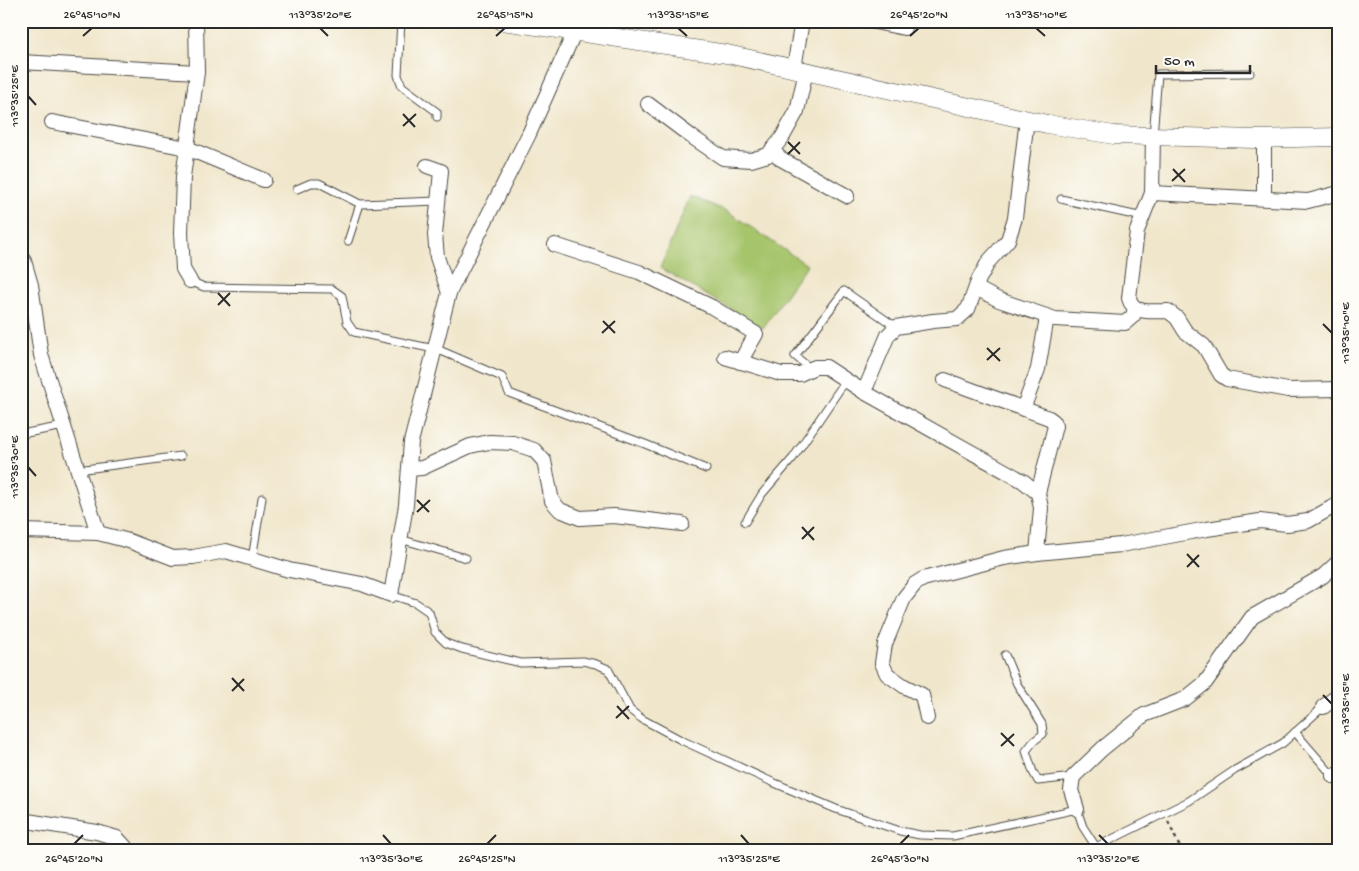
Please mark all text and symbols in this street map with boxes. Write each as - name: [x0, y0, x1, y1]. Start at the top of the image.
- text: 26°45'10"N: [64, 9, 121, 23]
- text: 113°35'20"E: [288, 9, 352, 23]
- text: 26°45'15"N: [477, 9, 533, 23]
- text: 113°35'15"E: [647, 9, 709, 23]
- text: 26°45'20"N: [890, 9, 948, 23]
- text: 113°35'10"E: [1004, 9, 1067, 23]
- scale bar: [1156, 42, 1250, 74]
- text: 50 m: [1164, 53, 1195, 71]
- text: 113°35'25"E: [9, 65, 23, 128]
- text: 113°35'10"E: [1340, 302, 1354, 365]
- text: 113°35'30"E: [9, 435, 23, 499]
- text: 113°35'15"E: [1340, 673, 1354, 735]
- text: 26°45'20"N: [45, 853, 103, 867]
- text: 113°35'30"E: [359, 853, 423, 867]
- text: 26°45'25"N: [458, 853, 516, 867]
- text: 113°35'25"E: [717, 853, 780, 867]
- text: 26°45'30"N: [871, 853, 929, 867]
- text: 113°35'20"E: [1076, 853, 1140, 867]

